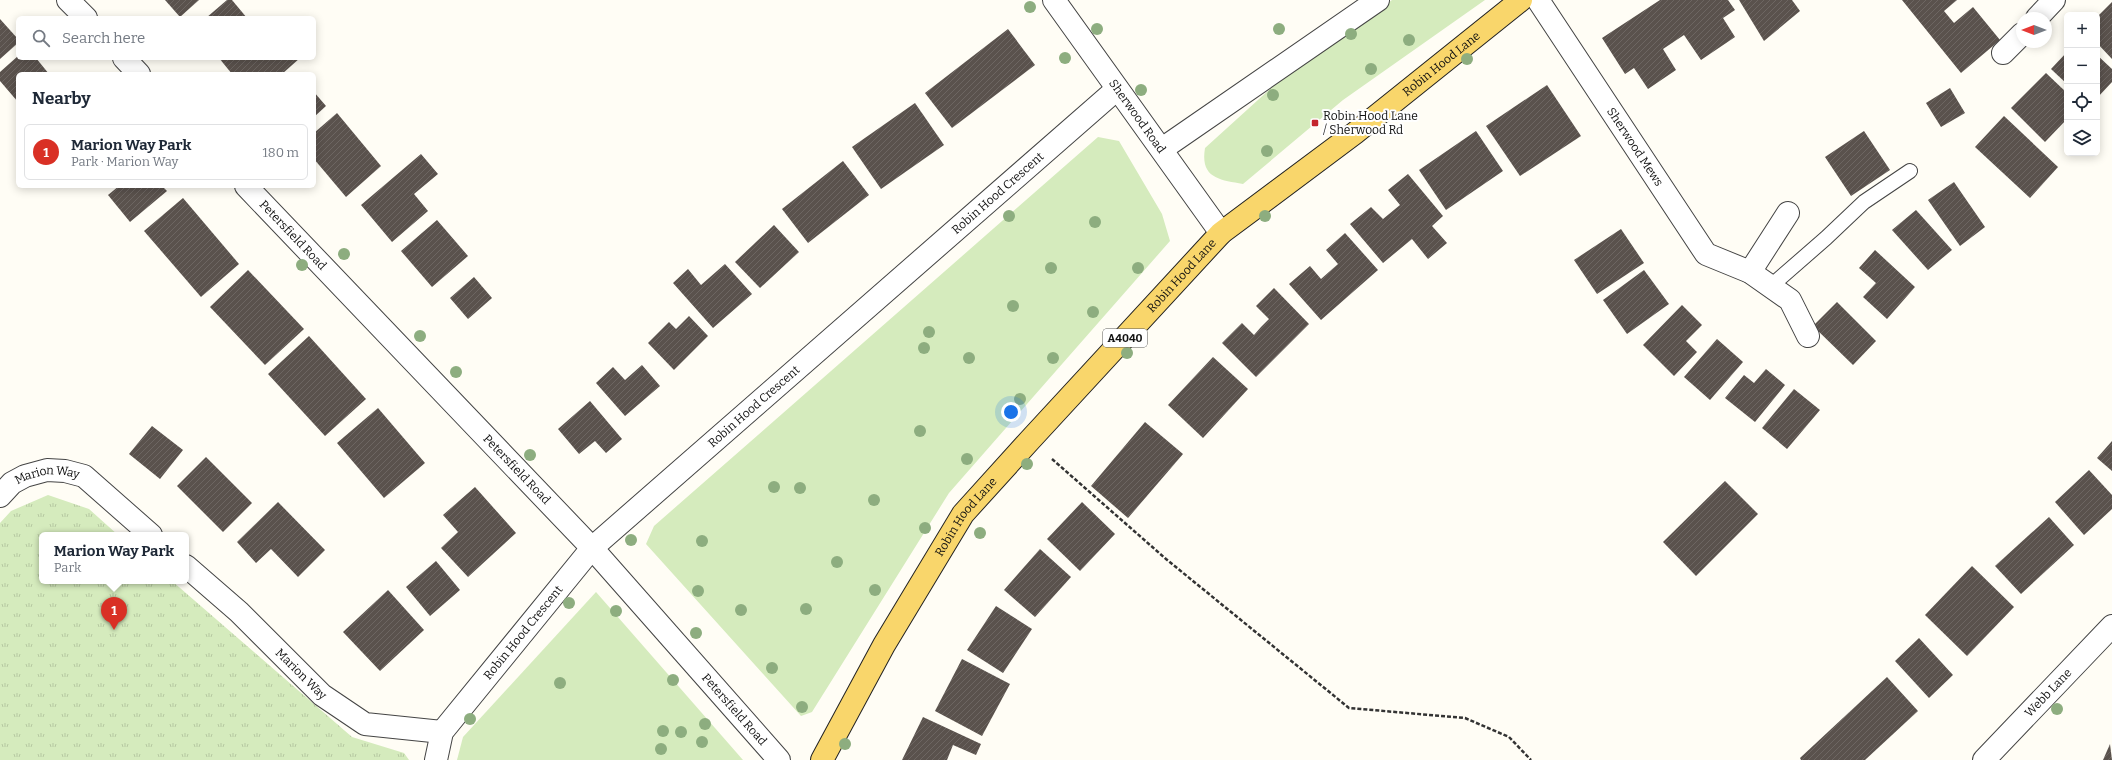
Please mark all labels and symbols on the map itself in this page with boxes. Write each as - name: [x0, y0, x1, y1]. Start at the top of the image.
- north arrow: [2016, 12, 2052, 48]
- street label: Robin Hood Lane: [1400, 29, 1483, 99]
- street label: Sherwood Road: [1106, 77, 1169, 156]
- street label: Sherwood Mews: [1604, 105, 1666, 189]
- place label: Robin Hood Lane / Sherwood Rd: [1323, 109, 1418, 137]
- marker: Robin Hood Lane / Sherwood Rd: [1310, 118, 1320, 128]
- street label: Robin Hood Crescent: [949, 149, 1047, 237]
- street label: Petersfield Road: [257, 197, 329, 273]
- street label: Robin Hood Lane: [1144, 236, 1219, 315]
- road number: A4040: [1103, 329, 1147, 347]
- street label: Robin Hood Crescent: [705, 362, 803, 450]
- your location: [1001, 402, 1021, 422]
- street label: Petersfield Road: [480, 432, 553, 507]
- street label: Marion Way: [12, 463, 82, 487]
- street label: Robin Hood Lane: [932, 475, 1000, 559]
- street label: Robin Hood Crescent: [481, 582, 566, 682]
- pin: 1: [101, 597, 127, 630]
- street label: Marion Way: [273, 646, 330, 703]
- street label: Webb Lane: [2022, 666, 2075, 720]
- street label: Petersfield Road: [699, 671, 770, 748]

